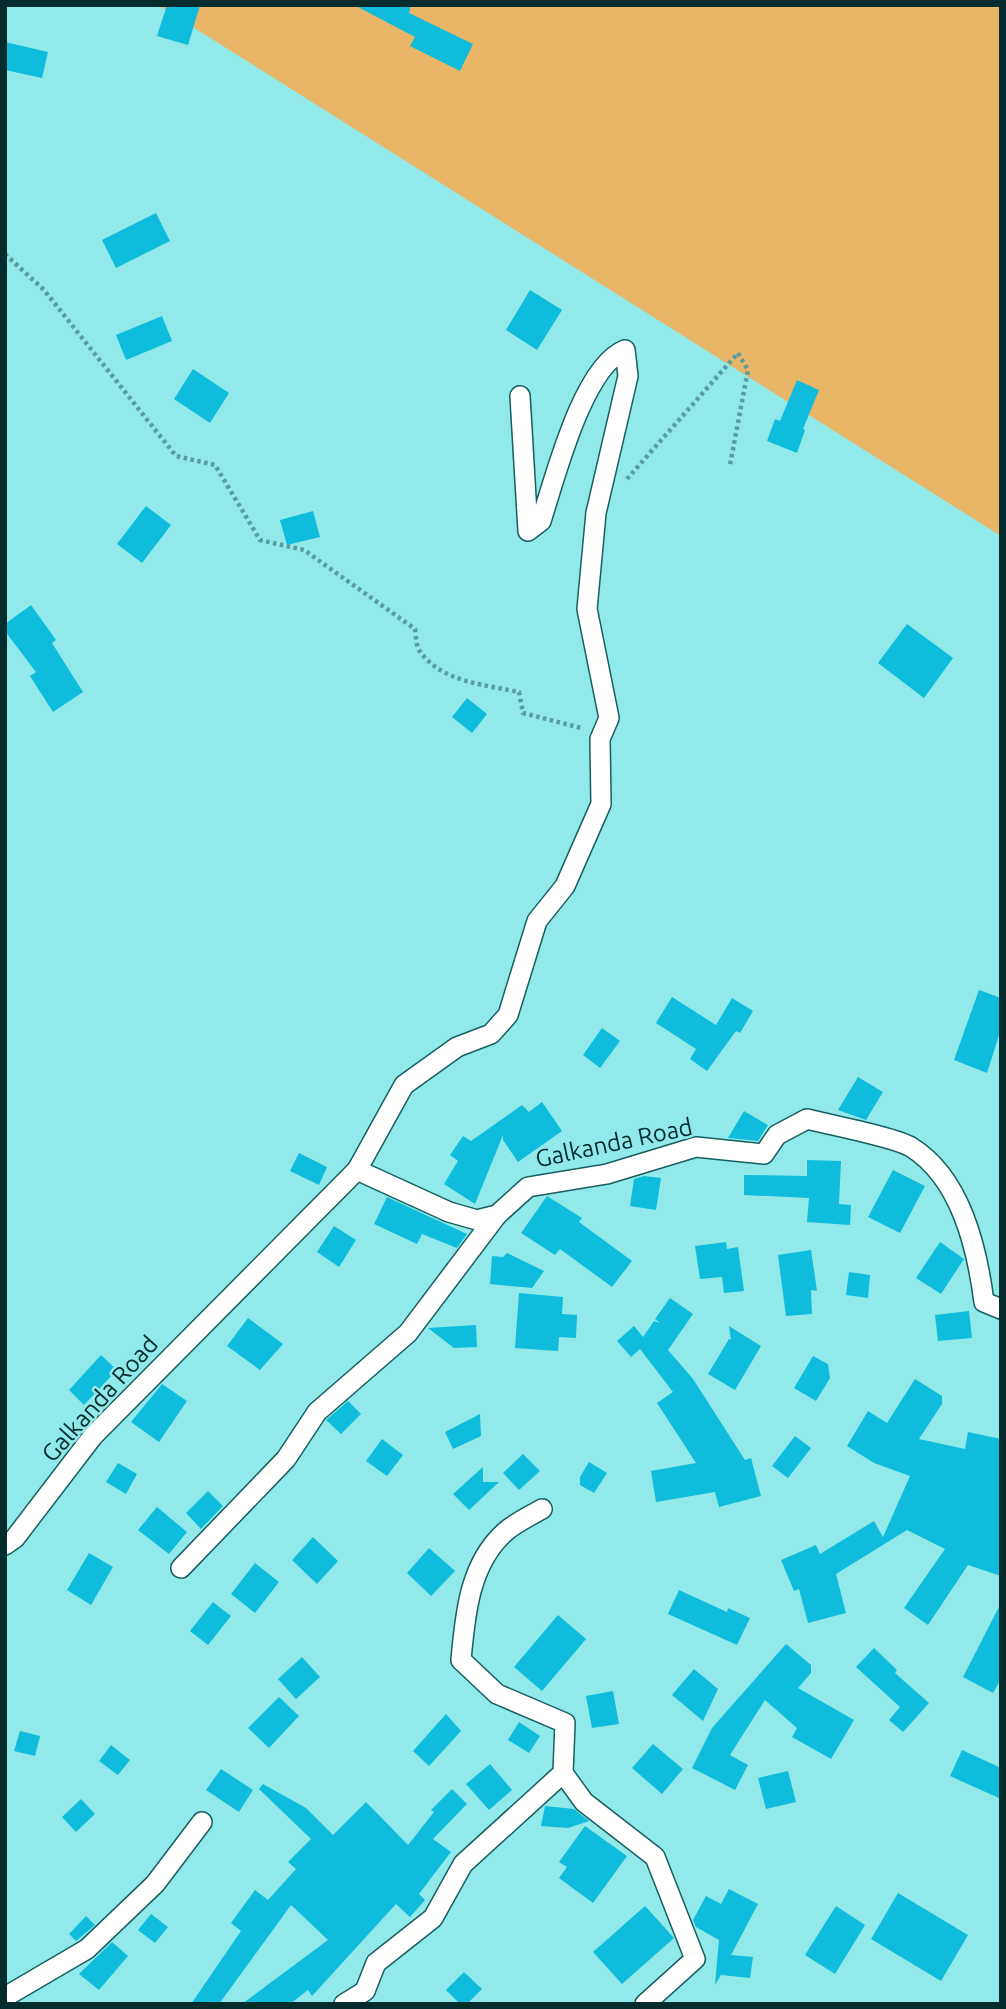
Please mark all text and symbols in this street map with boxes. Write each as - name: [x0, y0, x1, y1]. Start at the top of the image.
- street label: Galkanda Road: [533, 1113, 695, 1172]
- street label: Galkanda Road: [36, 1330, 163, 1467]

